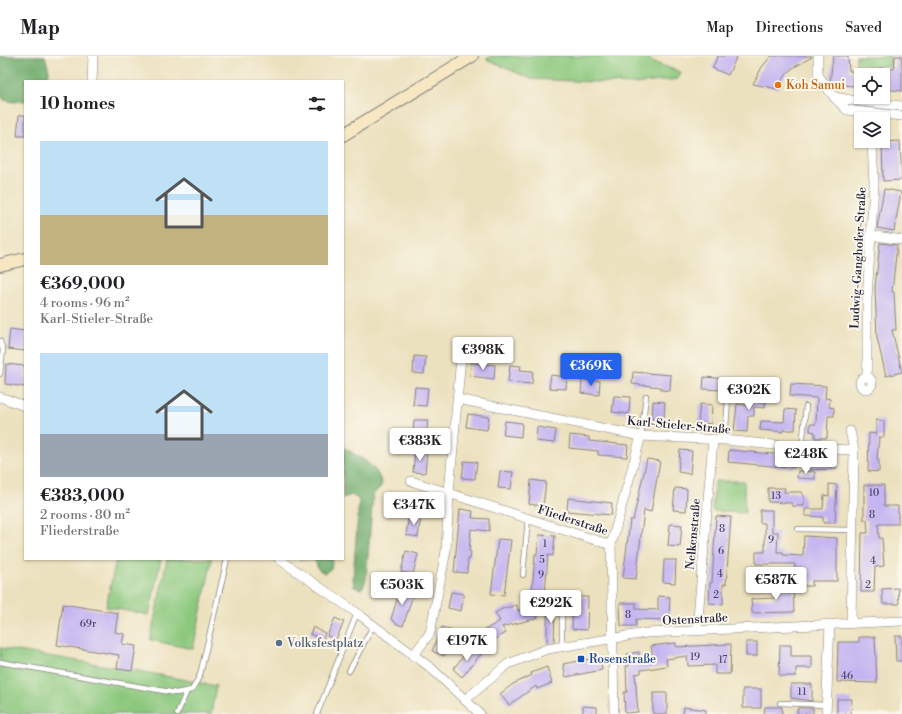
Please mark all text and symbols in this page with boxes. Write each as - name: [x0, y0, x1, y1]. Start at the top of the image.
- text: Map: [20, 16, 60, 40]
- text: Map: [706, 19, 734, 37]
- text: Directions: [756, 19, 823, 37]
- text: Saved: [845, 19, 882, 37]
- map controls: [854, 68, 890, 148]
- button: locate: [854, 68, 890, 104]
- place label: Koh Samui: [786, 78, 845, 93]
- marker: Koh Samui: [773, 80, 783, 90]
- text: 10 homes: [40, 93, 115, 115]
- icon: filters: [306, 93, 328, 115]
- button: layers: [854, 112, 890, 148]
- icon: home: [148, 167, 220, 239]
- street label: Ludwig-Ganghofer-Straße: [847, 187, 870, 329]
- text: €369,000: [40, 273, 125, 295]
- text: 4 rooms · 96 m²: [40, 295, 129, 311]
- text: Karl-Stieler-Straße: [40, 311, 153, 327]
- pin: €398K: [455, 337, 511, 371]
- text: €398K: [461, 342, 505, 358]
- pin: €369K: [563, 353, 619, 387]
- text: €369K: [569, 358, 613, 374]
- pin: €302K: [721, 377, 777, 411]
- icon: home: [148, 379, 220, 451]
- text: €302K: [727, 382, 771, 398]
- street label: Karl-Stieler-Straße: [626, 413, 732, 438]
- pin: €383K: [392, 428, 448, 462]
- text: €383K: [399, 433, 441, 449]
- pin: €248K: [778, 441, 834, 475]
- text: €248K: [784, 446, 828, 462]
- text: €383,000: [40, 485, 125, 507]
- house number: 10: [869, 487, 880, 499]
- house number: 13: [771, 490, 781, 502]
- pin: €347K: [386, 492, 442, 526]
- text: €347K: [393, 497, 435, 513]
- street label: Nelkenstraße: [683, 498, 704, 570]
- street label: Fliederstraße: [536, 502, 610, 539]
- text: 2 rooms · 80 m²: [40, 507, 130, 523]
- house number: 8: [869, 509, 875, 521]
- text: Fliederstraße: [40, 523, 119, 539]
- house number: 8: [719, 523, 725, 535]
- house number: 9: [768, 534, 774, 546]
- house number: 1: [543, 538, 548, 550]
- house number: 6: [718, 545, 724, 557]
- house number: 5: [539, 554, 545, 566]
- house number: 4: [870, 555, 876, 567]
- pin: €587K: [748, 567, 804, 601]
- house number: 4: [717, 568, 723, 580]
- house number: 9: [538, 569, 544, 581]
- pin: €503K: [374, 572, 430, 606]
- text: €587K: [755, 572, 797, 588]
- text: €503K: [380, 577, 424, 593]
- house number: 2: [865, 579, 871, 591]
- house number: 2: [713, 589, 719, 601]
- pin: €292K: [523, 590, 579, 624]
- text: €292K: [529, 595, 573, 611]
- house number: 8: [625, 609, 631, 621]
- street label: Ostenstraße: [662, 610, 728, 629]
- house number: 69r: [80, 618, 97, 630]
- pin: €197K: [439, 628, 495, 662]
- text: €197K: [447, 633, 487, 649]
- place label: Volksfestplatz: [286, 636, 363, 651]
- marker: Volksfestplatz: [274, 638, 284, 648]
- house number: 19: [690, 651, 700, 663]
- place label: Rosenstraße: [589, 652, 656, 667]
- marker: Rosenstraße: [576, 654, 586, 664]
- house number: 17: [719, 654, 727, 666]
- house number: 46: [841, 670, 853, 682]
- house number: 11: [798, 686, 807, 698]

